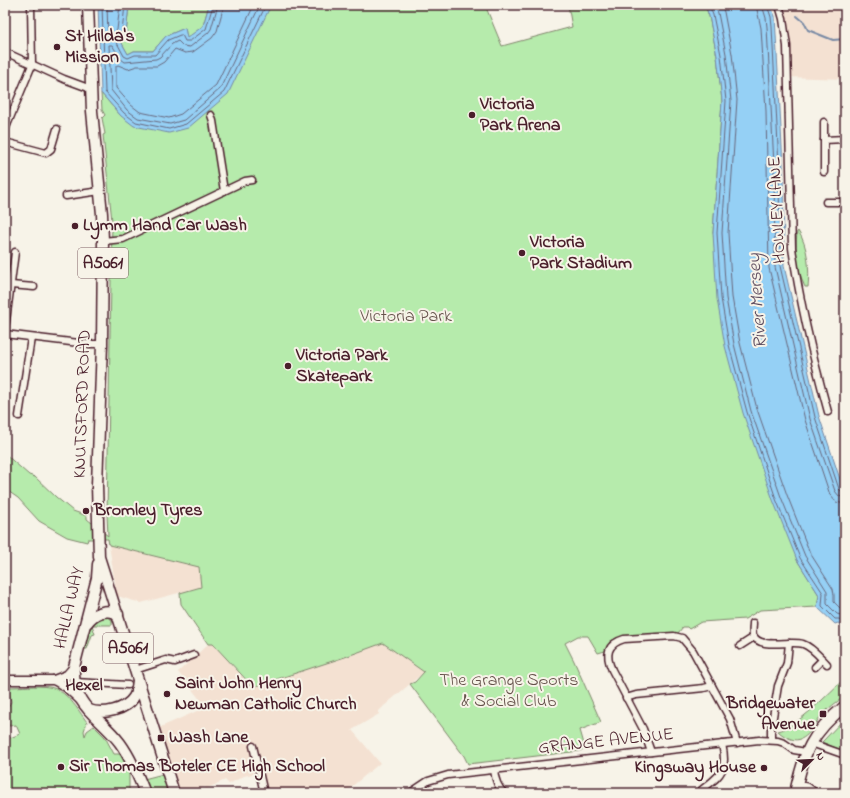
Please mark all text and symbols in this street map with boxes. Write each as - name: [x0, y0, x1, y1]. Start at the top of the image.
- place label: St Hilda's Mission: [65, 24, 135, 71]
- marker: St Hilda's Mission: [52, 42, 62, 52]
- place label: Victoria Park Arena: [479, 92, 561, 139]
- marker: Victoria Park Arena: [467, 110, 477, 120]
- street label: HOWLEY LANE: [762, 156, 794, 264]
- place label: Lymm Hand Car Wash: [83, 213, 247, 240]
- marker: Lymm Hand Car Wash: [70, 221, 80, 231]
- place label: Victoria Park Stadium: [529, 230, 632, 277]
- road number: A5061: [78, 248, 128, 278]
- marker: Victoria Park Stadium: [517, 248, 527, 258]
- water label: River Mersey: [741, 252, 775, 350]
- park label: Victoria Park: [359, 304, 452, 330]
- street label: KNUTSFORD ROAD: [67, 329, 99, 479]
- place label: Victoria Park Skatepark: [295, 343, 389, 390]
- marker: Victoria Park Skatepark: [283, 361, 293, 371]
- place label: Bromley Tyres: [93, 498, 202, 525]
- marker: Bromley Tyres: [81, 506, 91, 516]
- street label: HALLA WAY: [48, 564, 92, 652]
- road number: A5061: [103, 633, 153, 663]
- marker: Hexel: [79, 664, 89, 674]
- park label: The Grange Sports & Social Club: [439, 668, 579, 715]
- place label: Saint John Henry Newman Catholic Church: [175, 671, 357, 718]
- place label: Hexel: [65, 673, 103, 699]
- marker: Saint John Henry Newman Catholic Church: [162, 689, 172, 699]
- place label: Bridgewater Avenue: [726, 691, 816, 738]
- marker: Bridgewater Avenue: [818, 709, 828, 719]
- street label: GRANGE AVENUE: [537, 722, 675, 762]
- place label: Wash Lane: [169, 725, 249, 751]
- marker: Wash Lane: [156, 733, 166, 743]
- north arrow: [792, 740, 832, 780]
- text: N: [811, 750, 829, 763]
- place label: Sir Thomas Boteler CE High School: [69, 754, 325, 781]
- place label: Kingsway House: [635, 755, 757, 782]
- marker: Sir Thomas Boteler CE High School: [56, 762, 66, 772]
- marker: Kingsway House: [759, 763, 769, 773]

